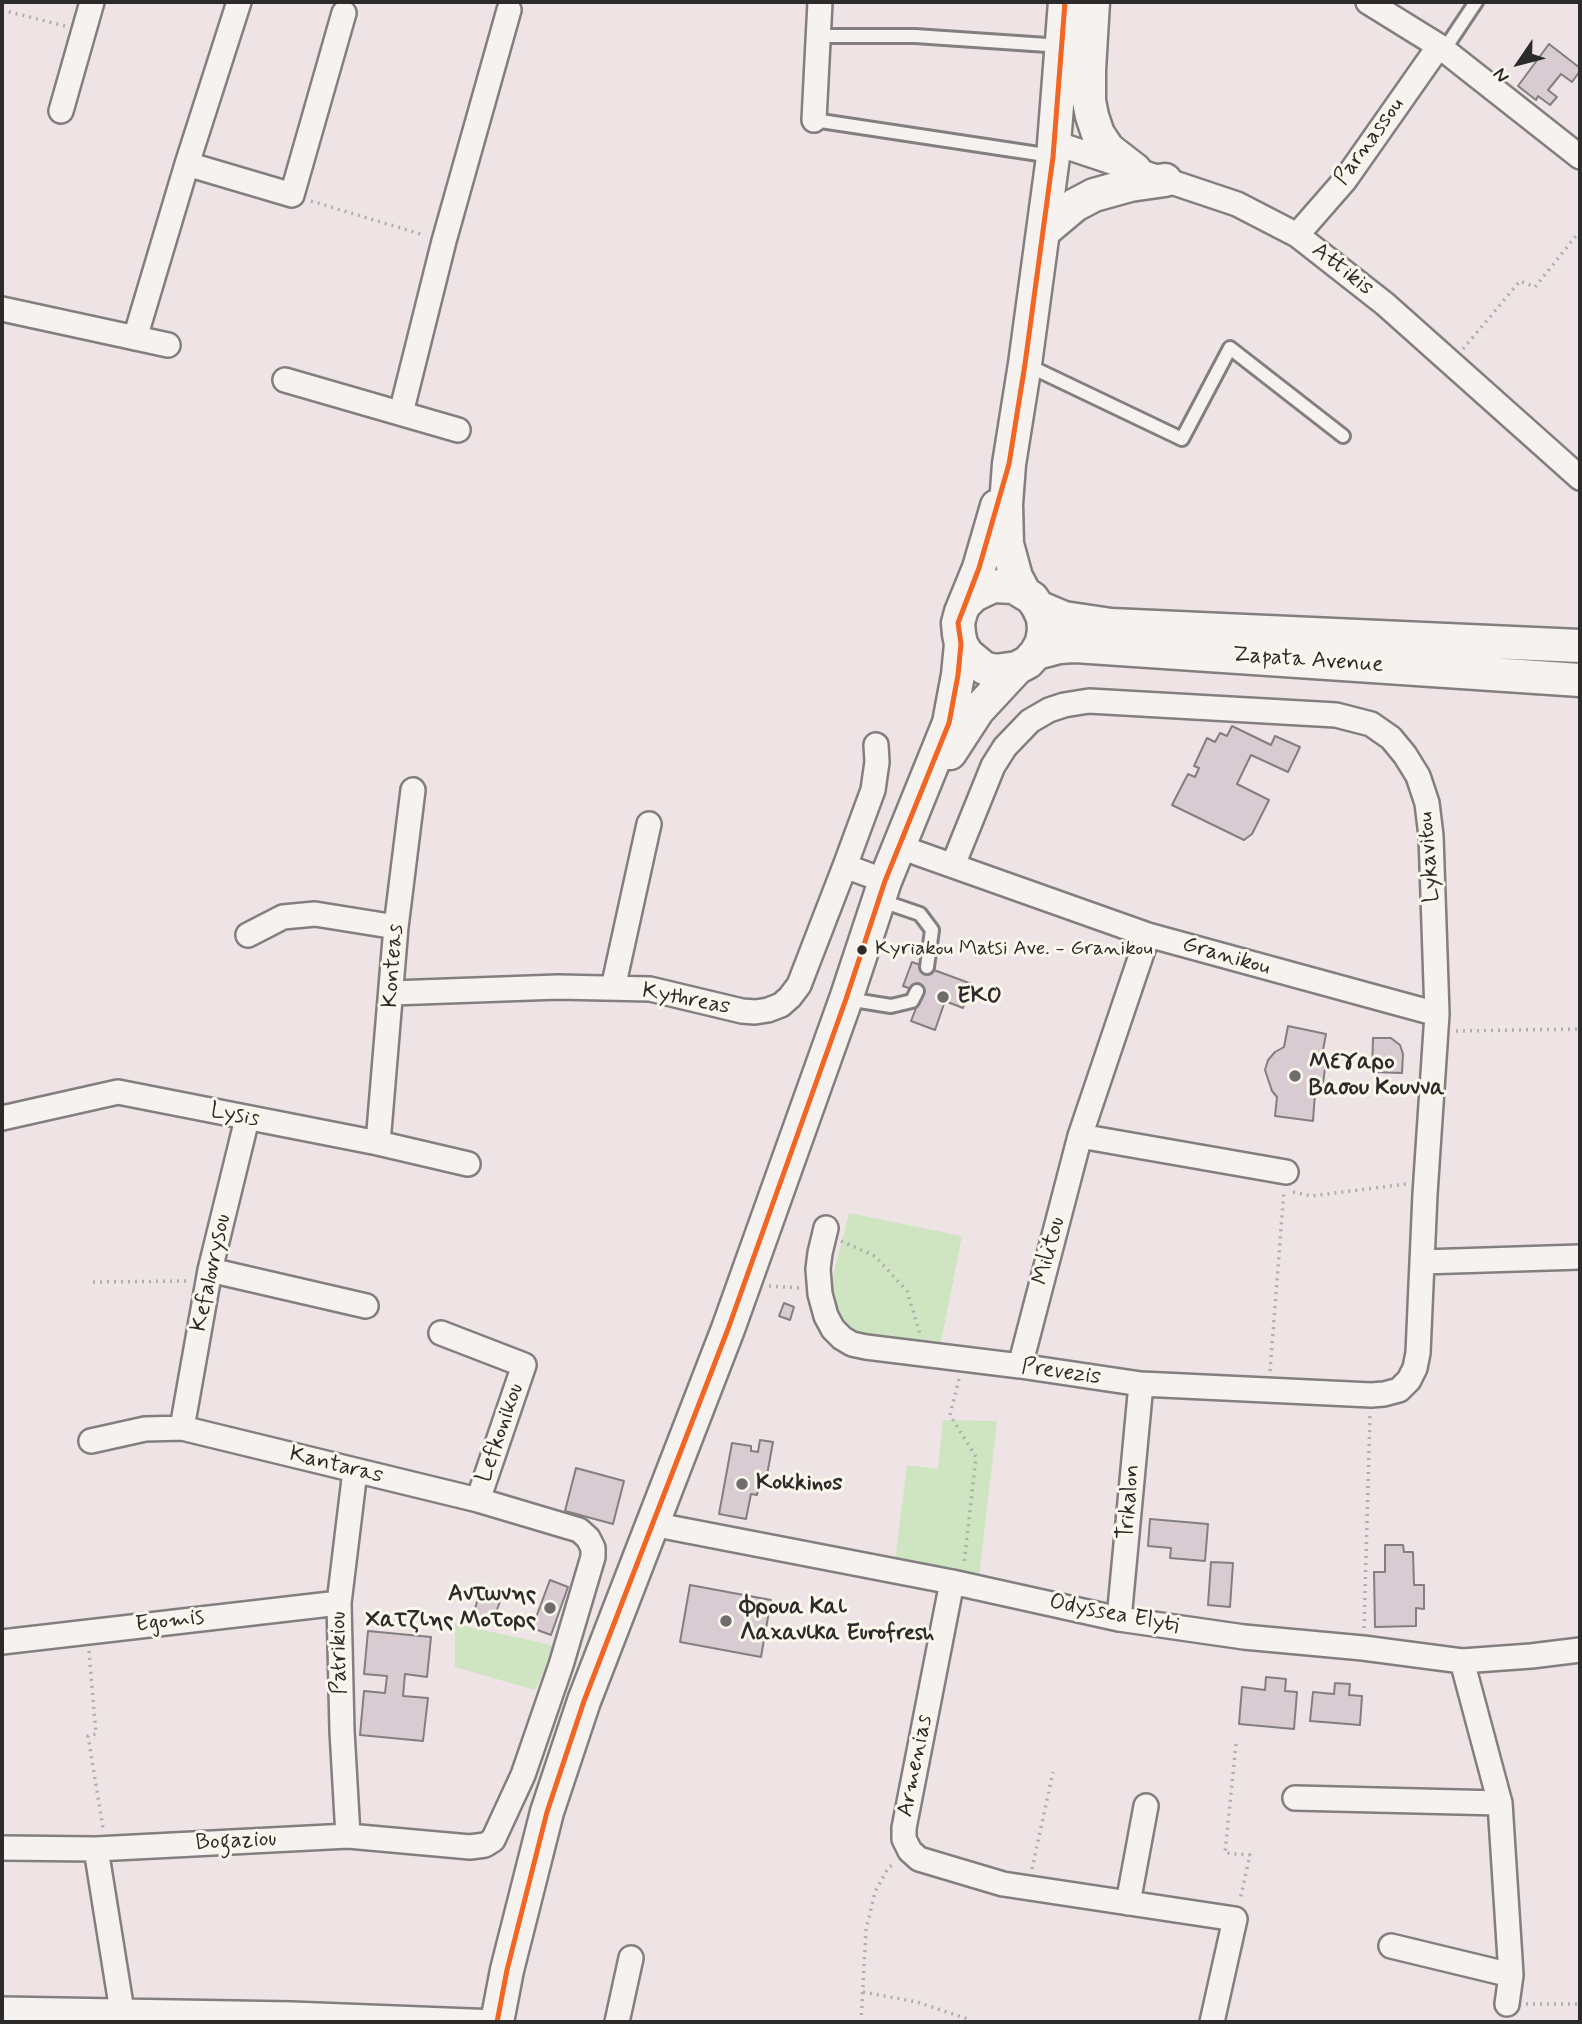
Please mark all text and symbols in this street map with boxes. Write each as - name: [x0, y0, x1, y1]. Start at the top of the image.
- north arrow: [1484, 28, 1554, 98]
- text: N: [1488, 63, 1515, 88]
- street label: Parnassou: [1329, 93, 1411, 191]
- street label: Attikis: [1305, 237, 1379, 303]
- street label: Zapata Avenue: [1232, 642, 1384, 680]
- street label: Lykavitou: [1413, 811, 1447, 903]
- street label: Konteas: [377, 923, 411, 1009]
- street label: Granikou: [1179, 931, 1273, 983]
- place label: Kyriakou Matsi Ave. - Granikou: [875, 937, 1153, 963]
- marker: Kyriakou Matsi Ave. - Granikou: [855, 943, 869, 957]
- street label: Kythreas: [640, 978, 732, 1022]
- place label: EKO: [957, 983, 1002, 1011]
- marker: EKO: [935, 989, 951, 1005]
- place label: Μεγαρο Βασου Κουννα: [1309, 1049, 1445, 1103]
- marker: Μεγαρο Βασου Κουννα: [1287, 1068, 1303, 1084]
- street label: Lysis: [208, 1098, 262, 1134]
- street label: Kefalovrysou: [186, 1212, 238, 1334]
- street label: Militou: [1028, 1214, 1072, 1288]
- street label: Prevezis: [1019, 1354, 1103, 1392]
- street label: Lefkonikou: [471, 1380, 531, 1486]
- street label: Kantaras: [286, 1441, 386, 1491]
- street label: Trikalon: [1113, 1463, 1147, 1541]
- place label: Kokkinos: [756, 1470, 843, 1498]
- marker: Kokkinos: [734, 1476, 750, 1492]
- place label: Αντωνης Χατζιης Μοτορς: [365, 1581, 536, 1635]
- street label: Odyssea Elyti: [1047, 1589, 1181, 1641]
- place label: Φρουα Και Λαχανικα Eurofresh: [740, 1594, 935, 1648]
- marker: Αντωνης Χατζιης Μοτορς: [542, 1600, 558, 1616]
- street label: Egomis: [134, 1604, 206, 1640]
- street label: Patrikiou: [325, 1611, 355, 1695]
- marker: Φρουα Και Λαχανικα Eurofresh: [718, 1613, 734, 1629]
- street label: Armenias: [893, 1713, 939, 1819]
- street label: Bogaziou: [195, 1826, 277, 1858]

